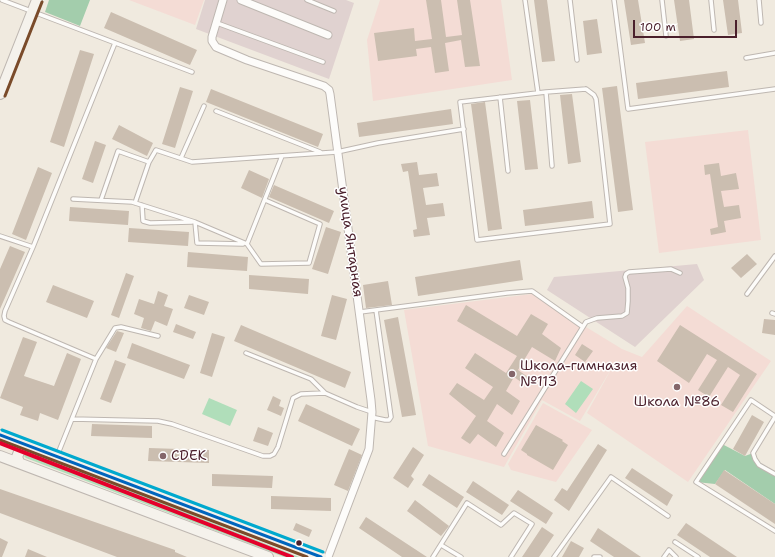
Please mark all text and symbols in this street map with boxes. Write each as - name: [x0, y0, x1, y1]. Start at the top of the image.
- scale bar: [635, 12, 739, 38]
- text: 100 m: [640, 19, 676, 35]
- street label: улица Янтарная: [334, 186, 366, 298]
- place label: Школа-гимназия №113: [520, 358, 637, 390]
- marker: Школа-гимназия №113: [507, 369, 517, 379]
- marker: Школа №86: [672, 382, 682, 392]
- place label: Школа №86: [634, 394, 720, 410]
- place label: CDEK: [171, 448, 207, 464]
- marker: CDEK: [158, 451, 168, 461]
- unlabelled marker: [294, 538, 304, 548]

